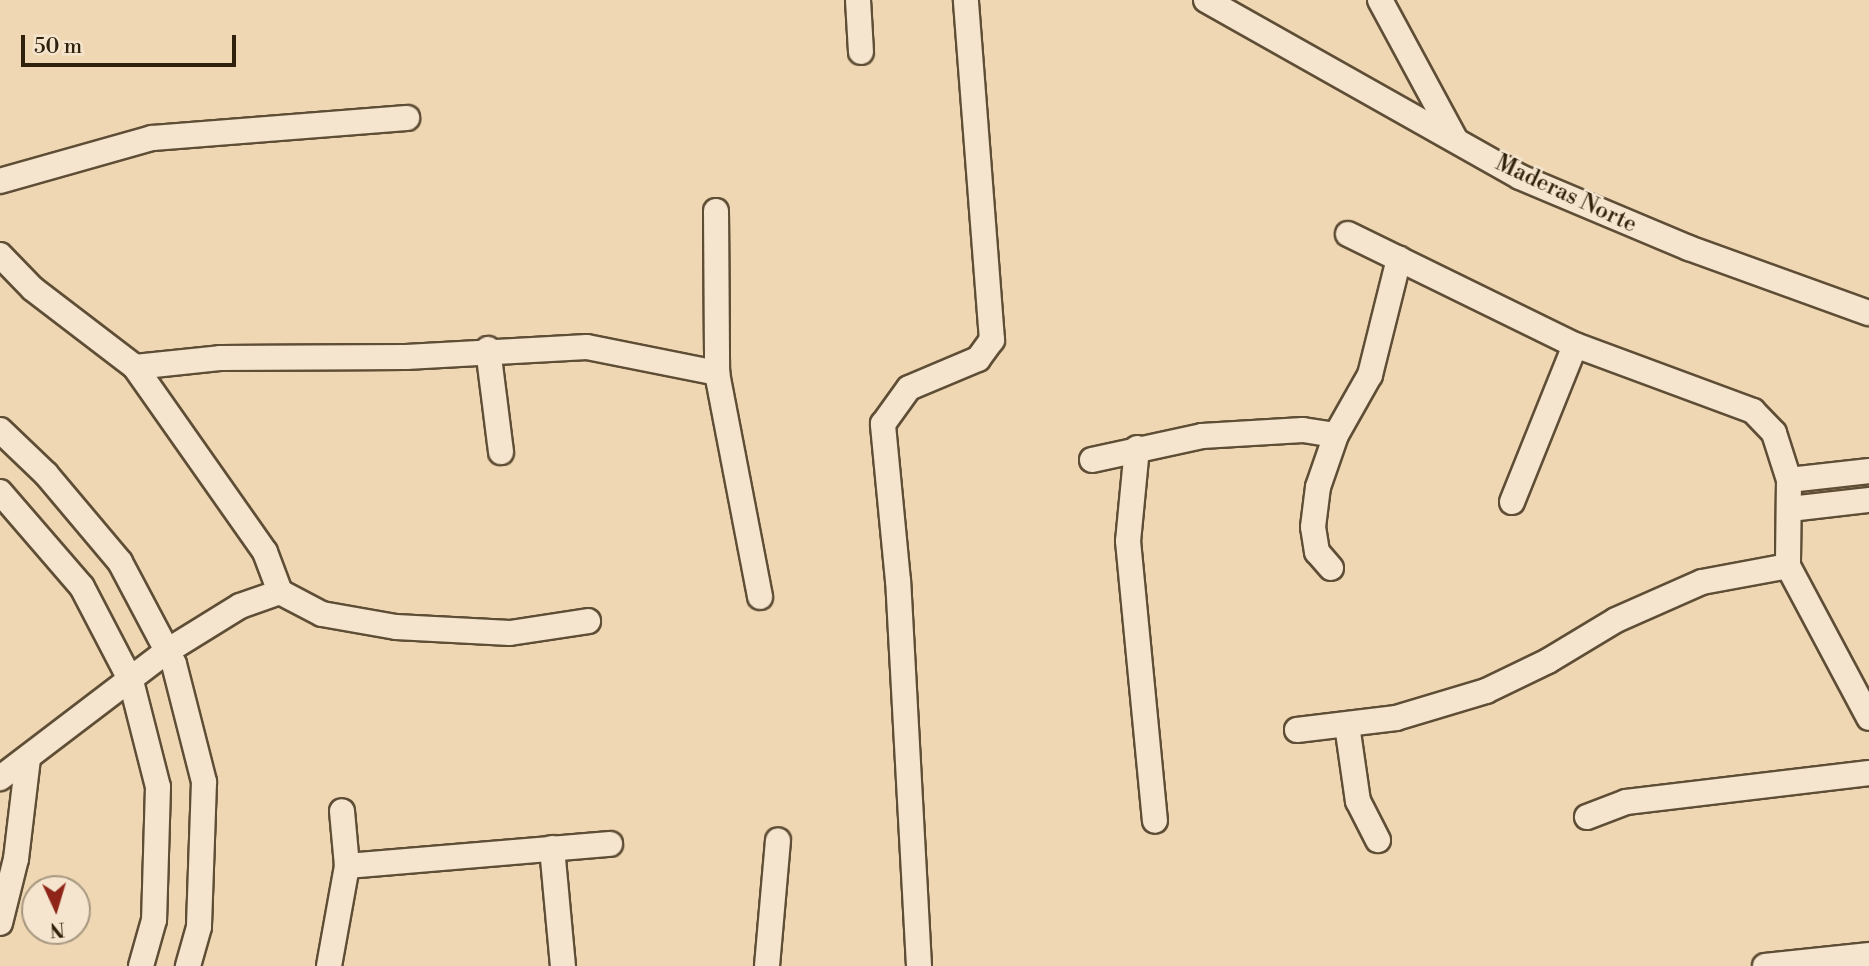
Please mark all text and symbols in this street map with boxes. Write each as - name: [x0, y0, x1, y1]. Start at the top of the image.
- scale bar: [24, 21, 240, 65]
- text: 50 m: [34, 34, 82, 60]
- street label: Maderas Norte: [1491, 149, 1641, 239]
- north arrow: [21, 875, 91, 945]
- text: N: [49, 916, 66, 941]

